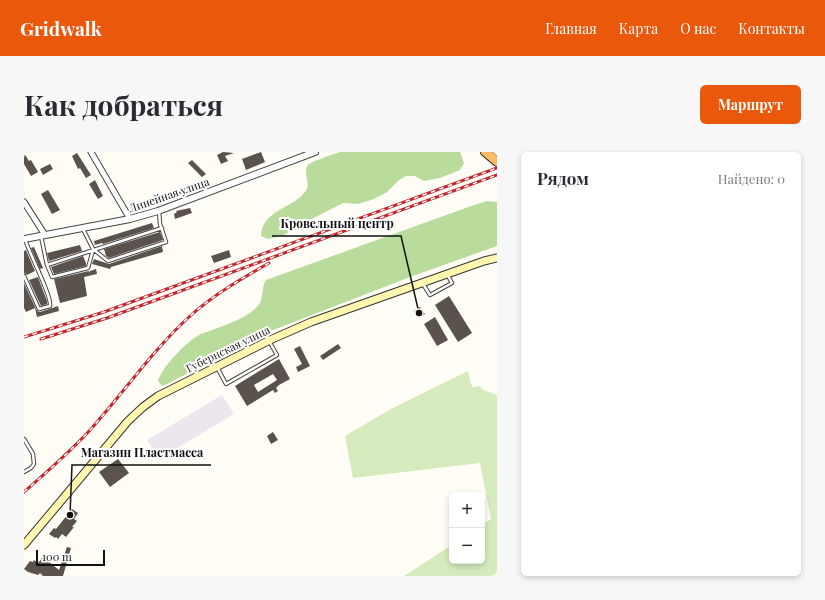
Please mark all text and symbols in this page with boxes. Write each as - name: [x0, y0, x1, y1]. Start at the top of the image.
- text: Gridwalk: [20, 15, 102, 41]
- text: Главная: [545, 19, 597, 38]
- text: Карта: [619, 19, 658, 38]
- text: О нас: [680, 19, 716, 38]
- text: Контакты: [738, 19, 805, 38]
- button: Маршрут: [700, 85, 801, 124]
- text: Как добраться: [24, 86, 223, 123]
- text: Рядом: [537, 167, 589, 189]
- text: Найдено: 0: [718, 170, 785, 187]
- street label: Линейная улица: [126, 174, 212, 216]
- callout: Кровельный центр: [272, 212, 401, 236]
- text: Кровельный центр: [280, 215, 394, 231]
- street label: Губернская улица: [183, 321, 273, 375]
- callout: Магазин Пластмасса: [72, 441, 211, 465]
- text: Магазин Пластмасса: [81, 444, 204, 460]
- map controls: [449, 492, 485, 564]
- button: +: [449, 492, 485, 528]
- button: −: [449, 528, 485, 564]
- scale bar: [36, 548, 105, 567]
- text: 100 m: [42, 549, 72, 564]

